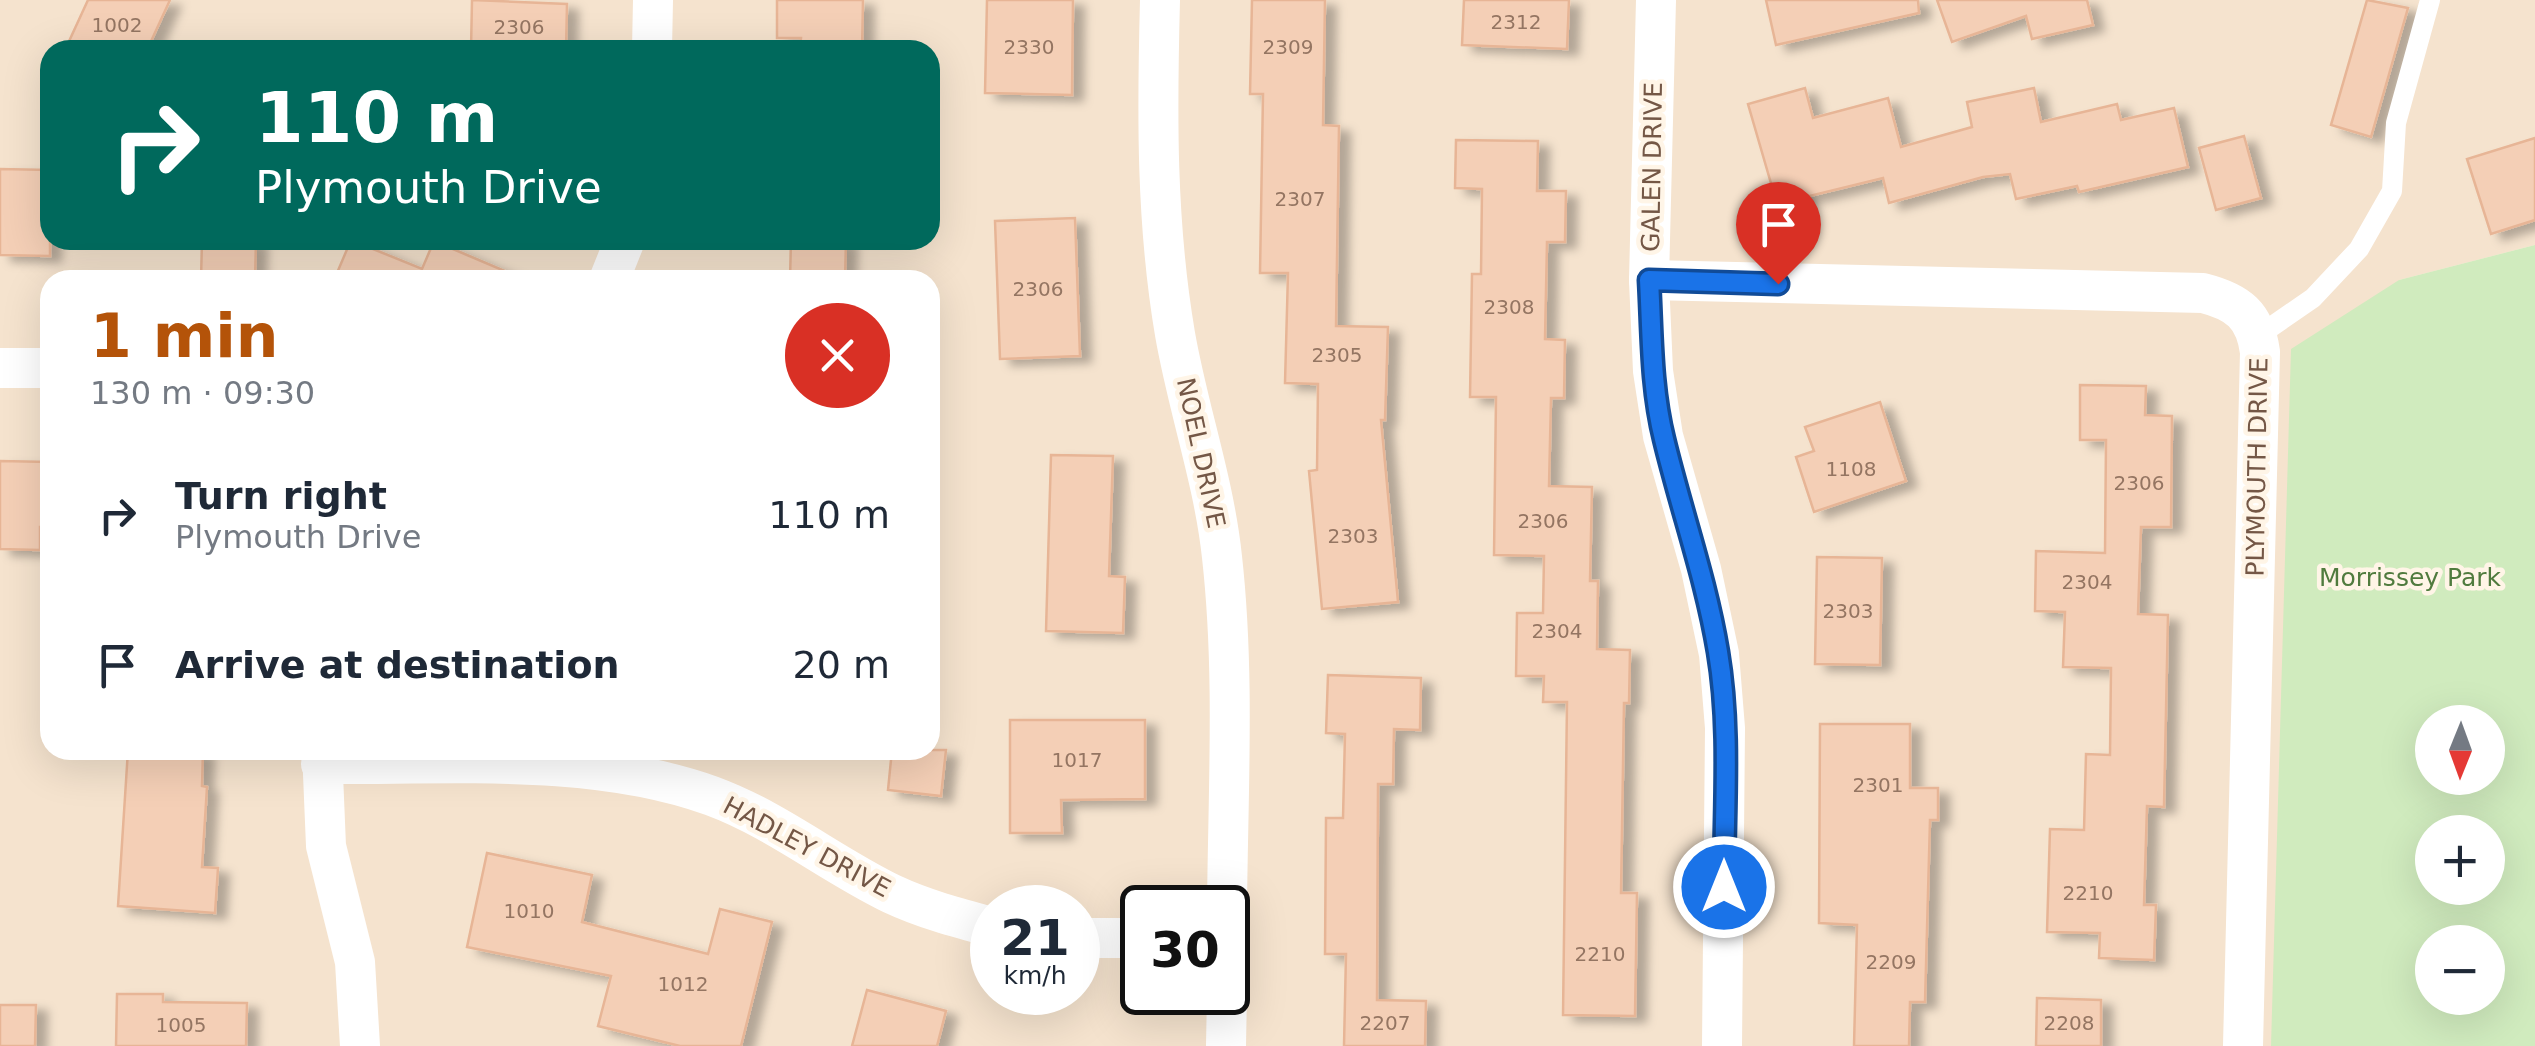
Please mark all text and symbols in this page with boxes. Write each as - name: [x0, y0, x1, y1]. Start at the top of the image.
- house number: 2312: [1491, 10, 1541, 34]
- house number: 1002: [92, 13, 142, 37]
- house number: 2306: [494, 15, 544, 39]
- house number: 2330: [1004, 35, 1054, 59]
- house number: 2309: [1263, 35, 1313, 59]
- text: 110 m: [255, 77, 498, 159]
- icon: right: [90, 80, 220, 210]
- street label: GALEN DRIVE: [1636, 82, 1668, 252]
- text: Plymouth Drive: [255, 161, 602, 214]
- pin: [1736, 182, 1821, 285]
- house number: 2307: [1275, 187, 1325, 211]
- icon: arrive: [1751, 197, 1806, 252]
- house number: 2306: [1013, 277, 1063, 301]
- house number: 2308: [1484, 295, 1534, 319]
- text: 1 min: [90, 301, 278, 371]
- button: close: [785, 303, 890, 408]
- house number: 2305: [1312, 343, 1362, 367]
- street label: PLYMOUTH DRIVE: [2241, 357, 2273, 577]
- text: 130 m · 09:30: [90, 374, 315, 412]
- street label: NOEL DRIVE: [1171, 375, 1231, 531]
- house number: 1108: [1826, 457, 1876, 481]
- house number: 2306: [2114, 471, 2164, 495]
- text: Turn right: [175, 474, 387, 518]
- icon: right: [90, 488, 145, 543]
- text: 110 m: [768, 493, 890, 537]
- house number: 2306: [1518, 509, 1568, 533]
- text: Plymouth Drive: [175, 518, 421, 556]
- house number: 2303: [1328, 524, 1378, 548]
- park label: Morrissey Park: [2319, 563, 2502, 592]
- house number: 2304: [2062, 570, 2112, 594]
- house number: 2303: [1823, 599, 1873, 623]
- house number: 2304: [1532, 619, 1582, 643]
- icon: arrive: [90, 638, 145, 693]
- text: Arrive at destination: [175, 643, 620, 687]
- text: 20 m: [793, 643, 890, 687]
- north arrow: [2415, 705, 2505, 795]
- map controls: [2415, 705, 2505, 1015]
- house number: 1017: [1052, 748, 1102, 772]
- house number: 2301: [1853, 773, 1903, 797]
- street label: HADLEY DRIVE: [719, 791, 895, 903]
- button: +: [2415, 815, 2505, 905]
- position arrow: [1672, 835, 1776, 939]
- house number: 2210: [2063, 881, 2113, 905]
- speed limit sign: 30: [1120, 885, 1250, 1015]
- house number: 1010: [504, 899, 554, 923]
- text: 21: [1000, 909, 1070, 967]
- button: −: [2415, 925, 2505, 1015]
- house number: 2210: [1575, 942, 1625, 966]
- house number: 2209: [1866, 950, 1916, 974]
- text: km/h: [1003, 961, 1067, 990]
- house number: 1012: [658, 972, 708, 996]
- house number: 2207: [1360, 1011, 1410, 1035]
- house number: 2208: [2044, 1011, 2094, 1035]
- house number: 1005: [156, 1013, 206, 1037]

